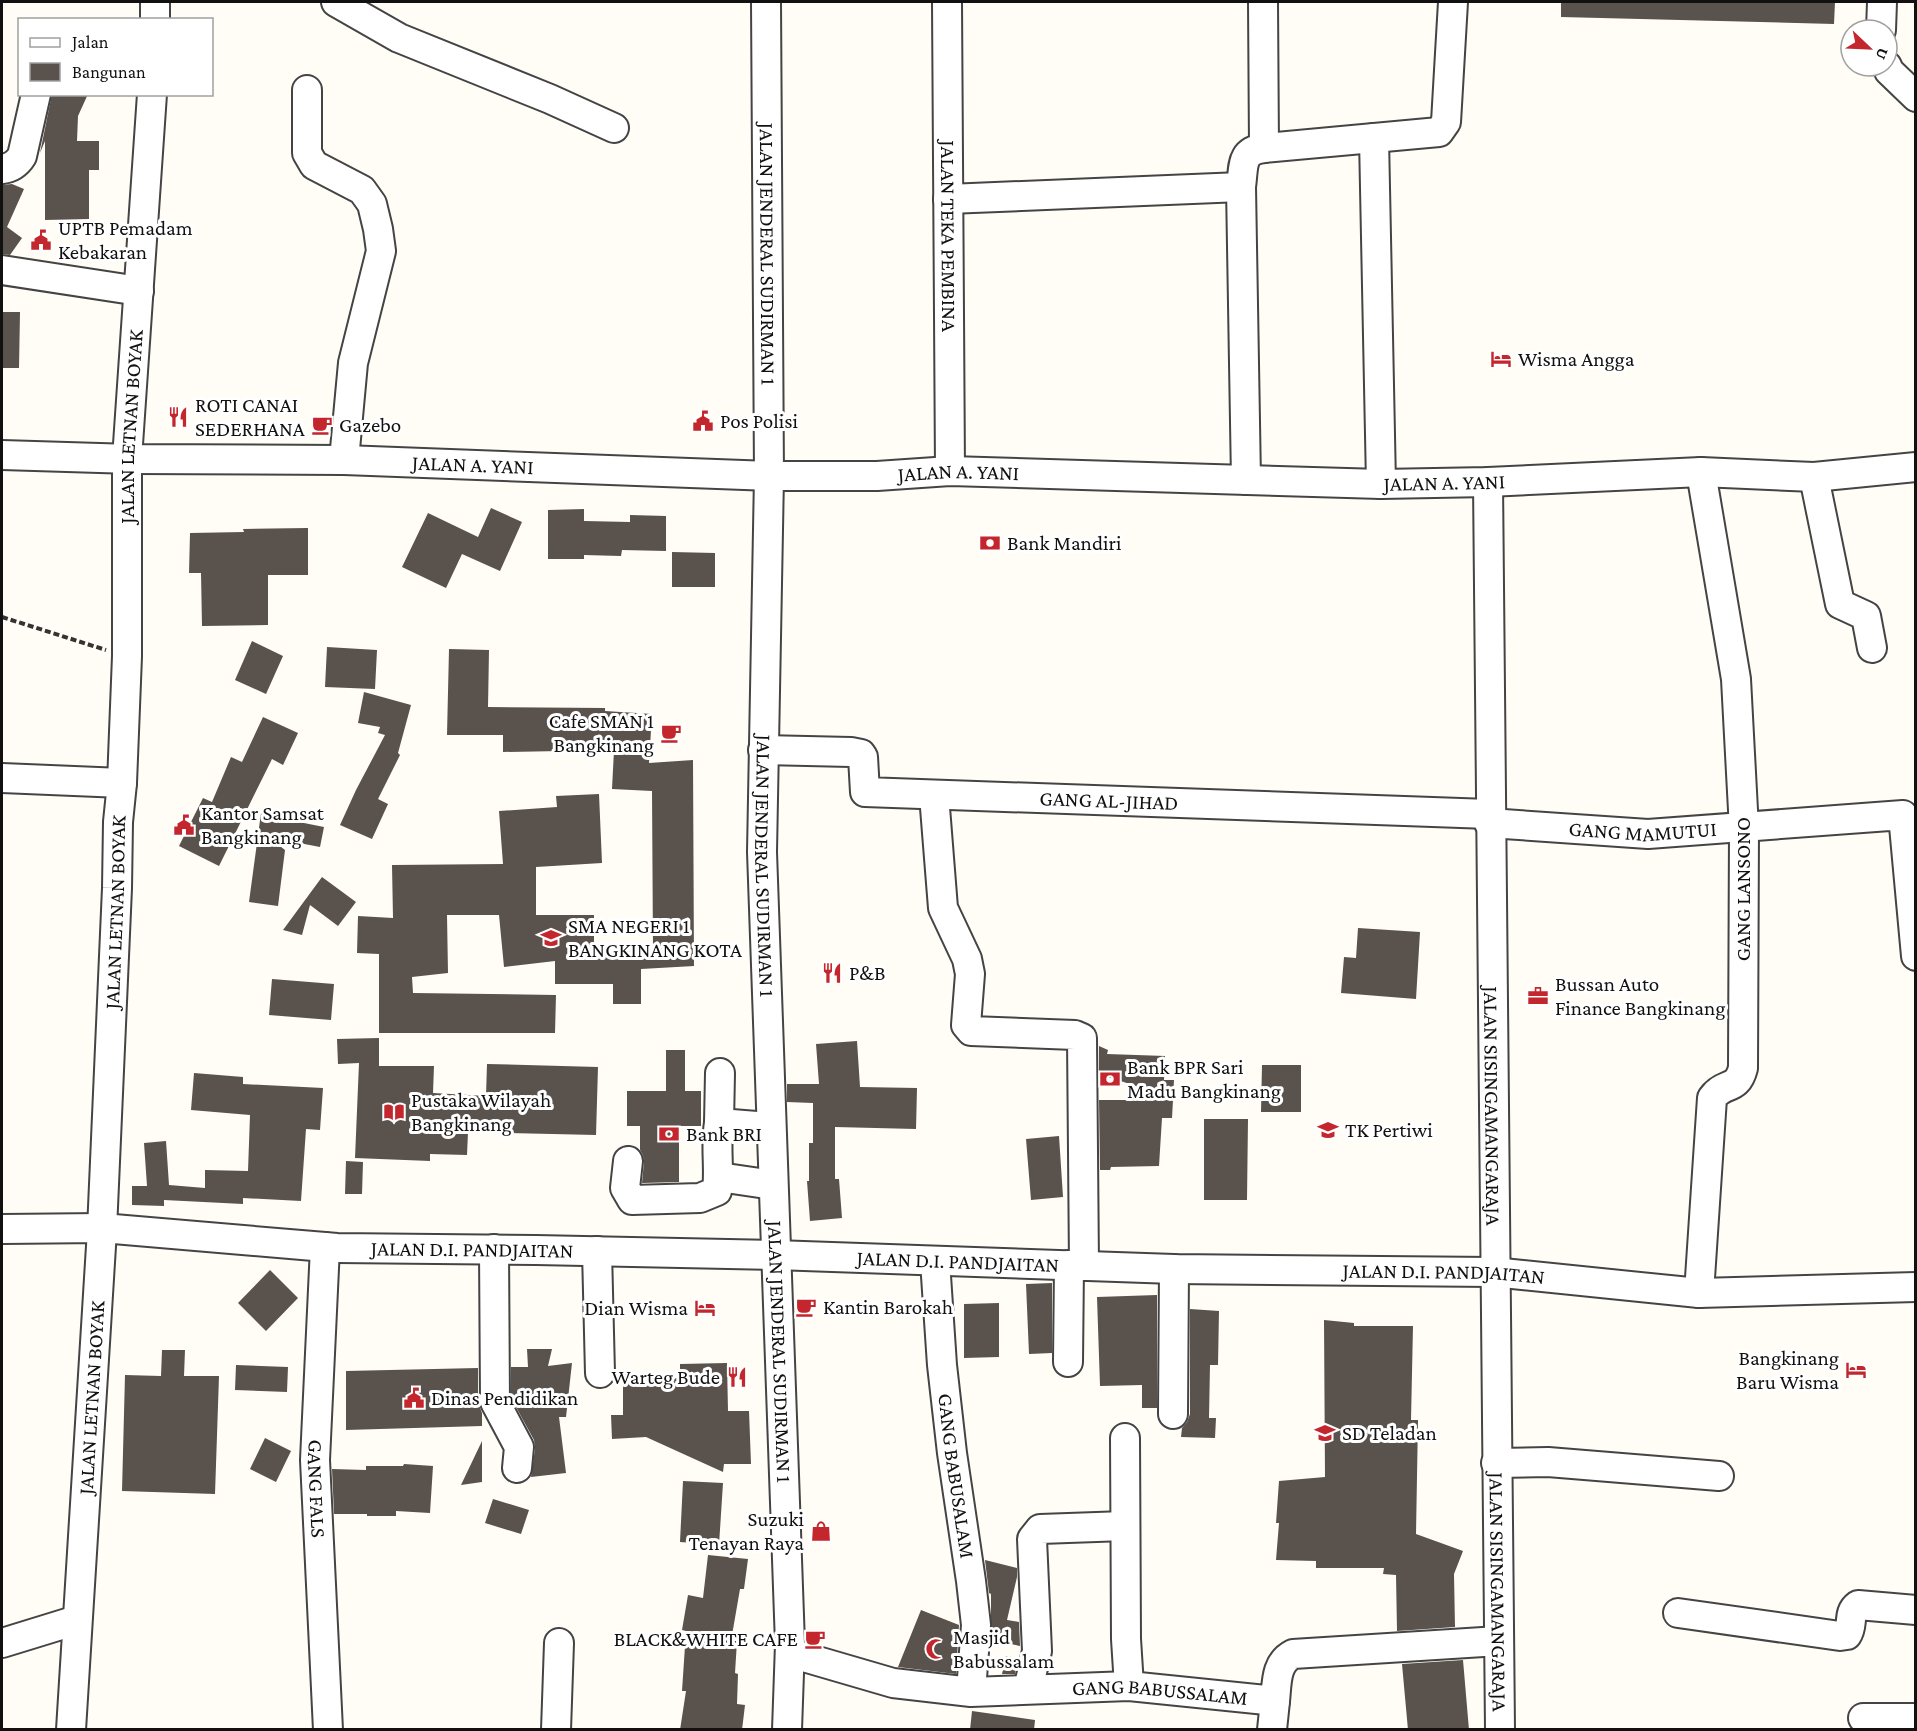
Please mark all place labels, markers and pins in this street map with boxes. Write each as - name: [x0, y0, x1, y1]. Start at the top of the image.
- place label: UPTB Pemadam Kebakaran: [58, 216, 193, 264]
- public building icon: UPTB Pemadam Kebakaran: [29, 228, 53, 252]
- hotel icon: Wisma Angga: [1489, 347, 1513, 371]
- place label: Wisma Angga: [1518, 347, 1635, 371]
- place label: ROTI CANAI SEDERHANA: [195, 393, 305, 441]
- restaurant icon: ROTI CANAI SEDERHANA: [166, 405, 190, 429]
- public building icon: Pos Polisi: [691, 409, 715, 433]
- place label: Pos Polisi: [720, 409, 799, 433]
- cafe icon: Gazebo: [310, 413, 334, 437]
- place label: Gazebo: [339, 413, 401, 437]
- bank icon: Bank Mandiri: [978, 531, 1002, 555]
- place label: Bank Mandiri: [1007, 531, 1122, 555]
- place label: Cafe SMAN 1 Bangkinang: [549, 709, 654, 757]
- cafe icon: Cafe SMAN 1 Bangkinang: [659, 721, 683, 745]
- place label: Kantor Samsat Bangkinang: [201, 801, 325, 849]
- public building icon: Kantor Samsat Bangkinang: [172, 813, 196, 837]
- place label: SMA NEGERI 1 BANGKINANG KOTA: [568, 914, 742, 962]
- school or university icon: SMA NEGERI 1 BANGKINANG KOTA: [539, 926, 563, 950]
- restaurant icon: P&B: [820, 961, 844, 985]
- place label: P&B: [849, 961, 885, 985]
- place label: Bussan Auto Finance Bangkinang: [1555, 972, 1725, 1020]
- office icon: Bussan Auto Finance Bangkinang: [1526, 984, 1550, 1008]
- place label: Bank BPR Sari Madu Bangkinang: [1127, 1055, 1281, 1103]
- bank icon: Bank BPR Sari Madu Bangkinang: [1098, 1067, 1122, 1091]
- place label: Pustaka Wilayah Bangkinang: [411, 1088, 551, 1136]
- library icon: Pustaka Wilayah Bangkinang: [382, 1100, 406, 1124]
- school or university icon: TK Pertiwi: [1316, 1118, 1340, 1142]
- place label: TK Pertiwi: [1345, 1118, 1433, 1142]
- bank icon: Bank BRI: [657, 1122, 681, 1146]
- place label: Bank BRI: [686, 1122, 762, 1146]
- cafe icon: Kantin Barokah: [794, 1295, 818, 1319]
- place label: Kantin Barokah: [823, 1295, 953, 1319]
- place label: Dian Wisma: [584, 1296, 688, 1320]
- hotel icon: Dian Wisma: [693, 1296, 717, 1320]
- place label: Bangkinang Baru Wisma: [1736, 1346, 1839, 1394]
- hotel icon: Bangkinang Baru Wisma: [1844, 1358, 1868, 1382]
- place label: Warteg Bude: [611, 1365, 720, 1389]
- restaurant icon: Warteg Bude: [725, 1365, 749, 1389]
- public building icon: Dinas Pendidikan: [402, 1386, 426, 1410]
- place label: Dinas Pendidikan: [431, 1386, 578, 1410]
- school or university icon: SD Teladan: [1313, 1421, 1337, 1445]
- place label: SD Teladan: [1342, 1421, 1437, 1445]
- place label: Suzuki Tenayan Raya: [688, 1507, 804, 1555]
- shop icon: Suzuki Tenayan Raya: [809, 1519, 833, 1543]
- place label: Masjid Babussalam: [953, 1625, 1055, 1673]
- place label: BLACK&WHITE CAFE: [614, 1627, 798, 1651]
- cafe icon: BLACK&WHITE CAFE: [803, 1627, 827, 1651]
- mosque icon: Masjid Babussalam: [924, 1637, 948, 1661]

